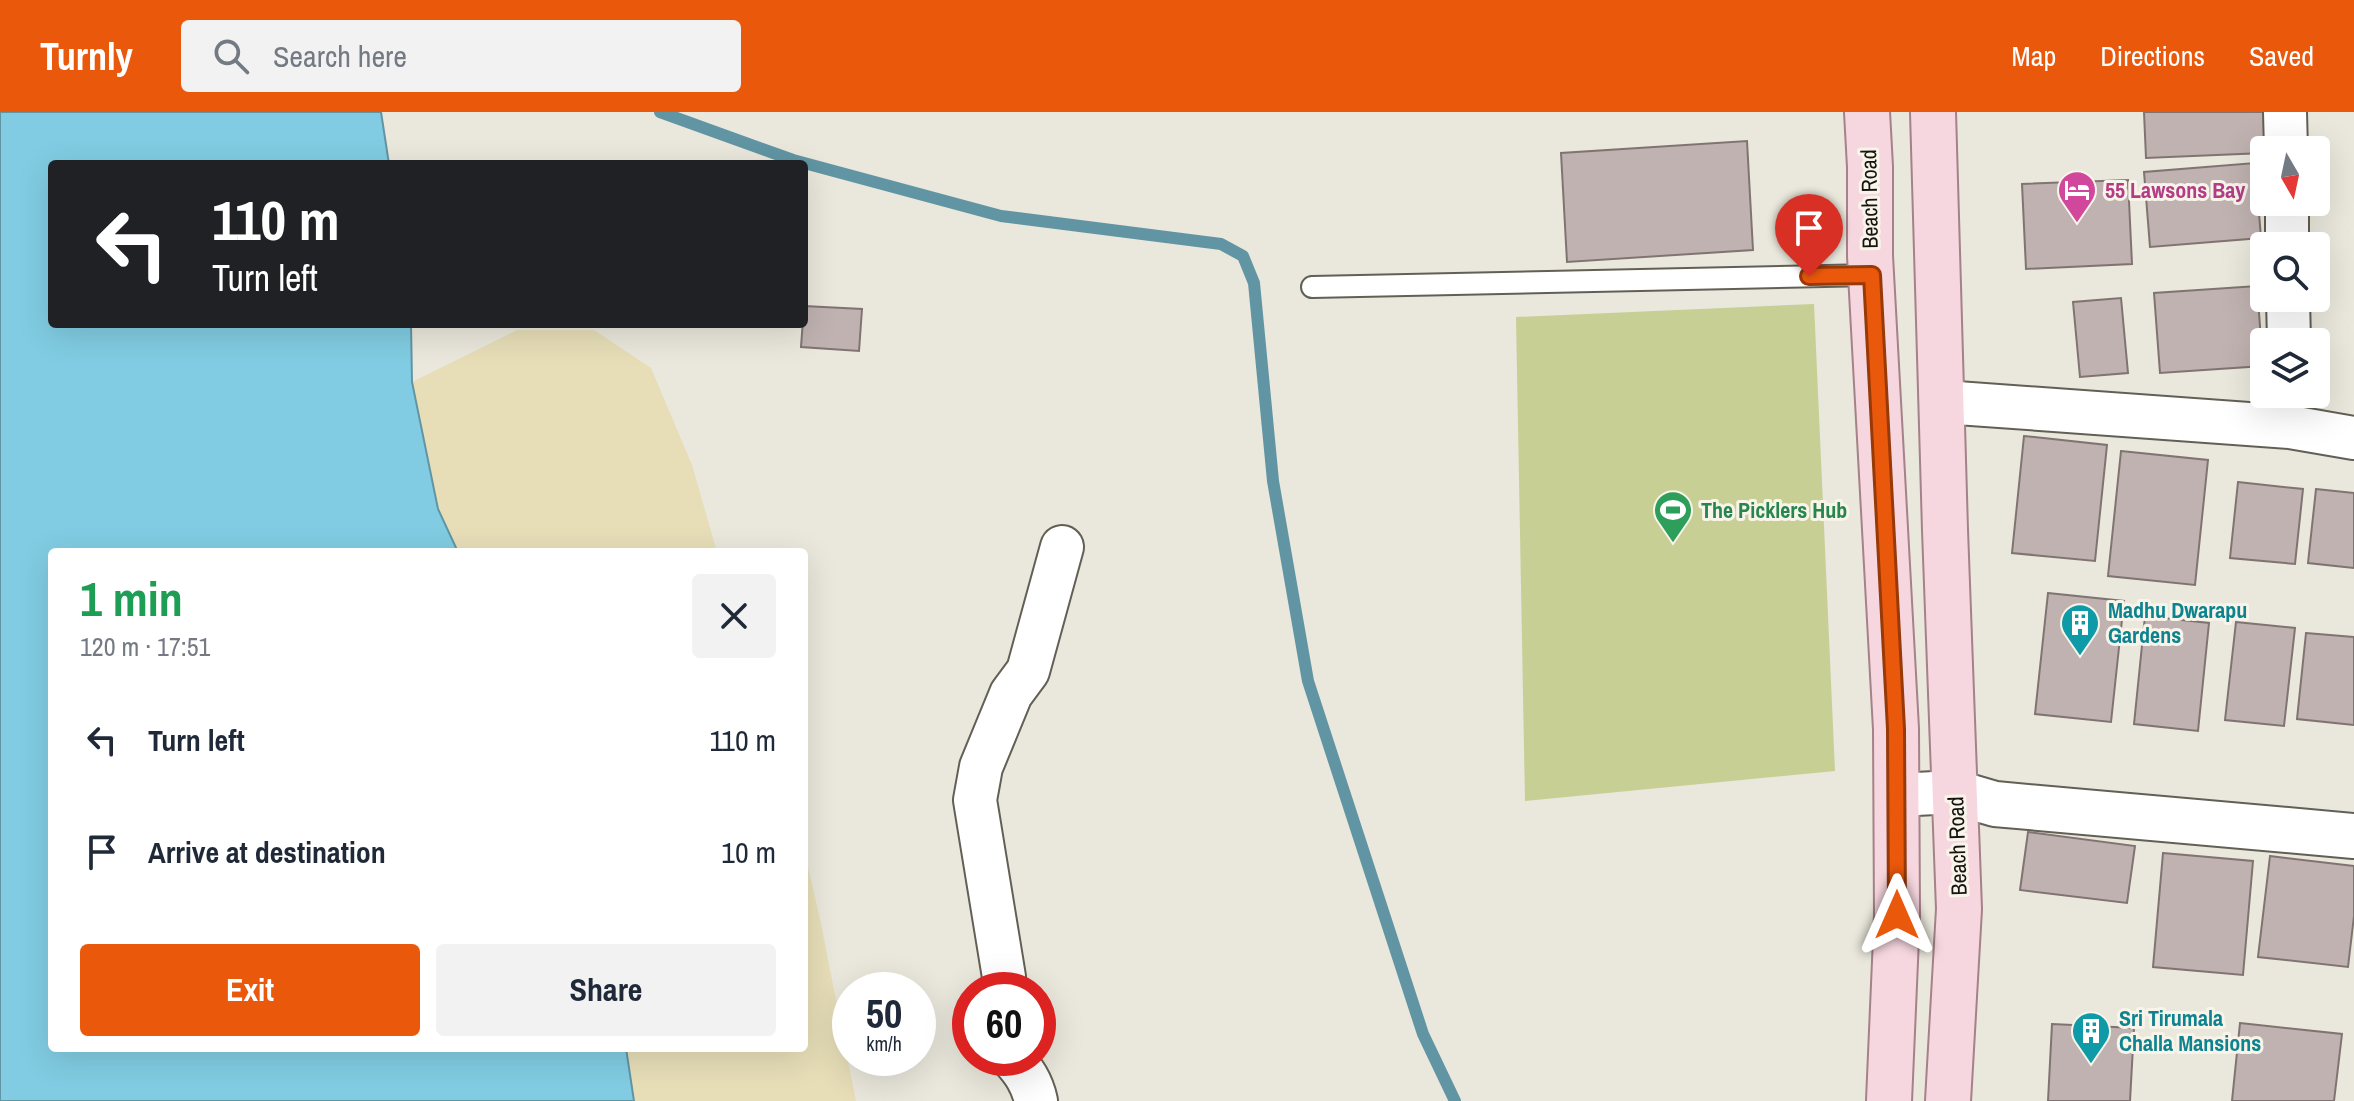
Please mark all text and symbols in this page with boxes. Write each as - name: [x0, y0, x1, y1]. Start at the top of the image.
- search box: [181, 20, 741, 92]
- text: Turnly: [40, 31, 133, 82]
- icon: search: [209, 34, 253, 78]
- text: Search here: [273, 36, 407, 76]
- text: Map: [2012, 37, 2056, 75]
- text: Directions: [2100, 37, 2205, 75]
- text: Saved: [2249, 37, 2314, 75]
- north arrow: [2250, 136, 2330, 216]
- map controls: [2250, 136, 2330, 408]
- street label: Beach Road: [1853, 149, 1885, 249]
- hotel icon: 55 Lawsons Bay: [2056, 169, 2098, 224]
- place label: 55 Lawsons Bay: [2105, 175, 2245, 205]
- text: 110 m: [212, 182, 340, 257]
- icon: left: [80, 192, 184, 296]
- pin: [1775, 194, 1843, 276]
- icon: arrive: [1787, 206, 1831, 250]
- button: search: [2250, 232, 2330, 312]
- text: Turn left: [212, 254, 318, 302]
- button: layers: [2250, 328, 2330, 408]
- sports icon: The Picklers Hub: [1652, 489, 1694, 544]
- place label: The Picklers Hub: [1701, 495, 1847, 525]
- text: 1 min: [80, 566, 183, 631]
- button: close: [692, 574, 776, 658]
- place label: Madhu Dwarapu Gardens: [2108, 595, 2247, 650]
- building icon: Madhu Dwarapu Gardens: [2059, 602, 2101, 657]
- text: 120 m · 17:51: [80, 629, 210, 664]
- icon: left: [80, 718, 124, 762]
- text: Turn left: [148, 720, 245, 760]
- text: 110 m: [709, 720, 776, 760]
- street label: Beach Road: [1940, 796, 1974, 896]
- icon: arrive: [80, 830, 124, 874]
- text: Arrive at destination: [148, 832, 386, 872]
- text: 10 m: [721, 832, 776, 872]
- position arrow: [1855, 873, 1939, 957]
- button: Exit: [80, 944, 420, 1036]
- button: Share: [436, 944, 776, 1036]
- speed limit sign: 60: [952, 972, 1056, 1076]
- text: 50: [866, 987, 902, 1040]
- place label: Sri Tirumala Challa Mansions: [2119, 1003, 2261, 1058]
- building icon: Sri Tirumala Challa Mansions: [2070, 1010, 2112, 1065]
- text: km/h: [866, 1030, 902, 1057]

